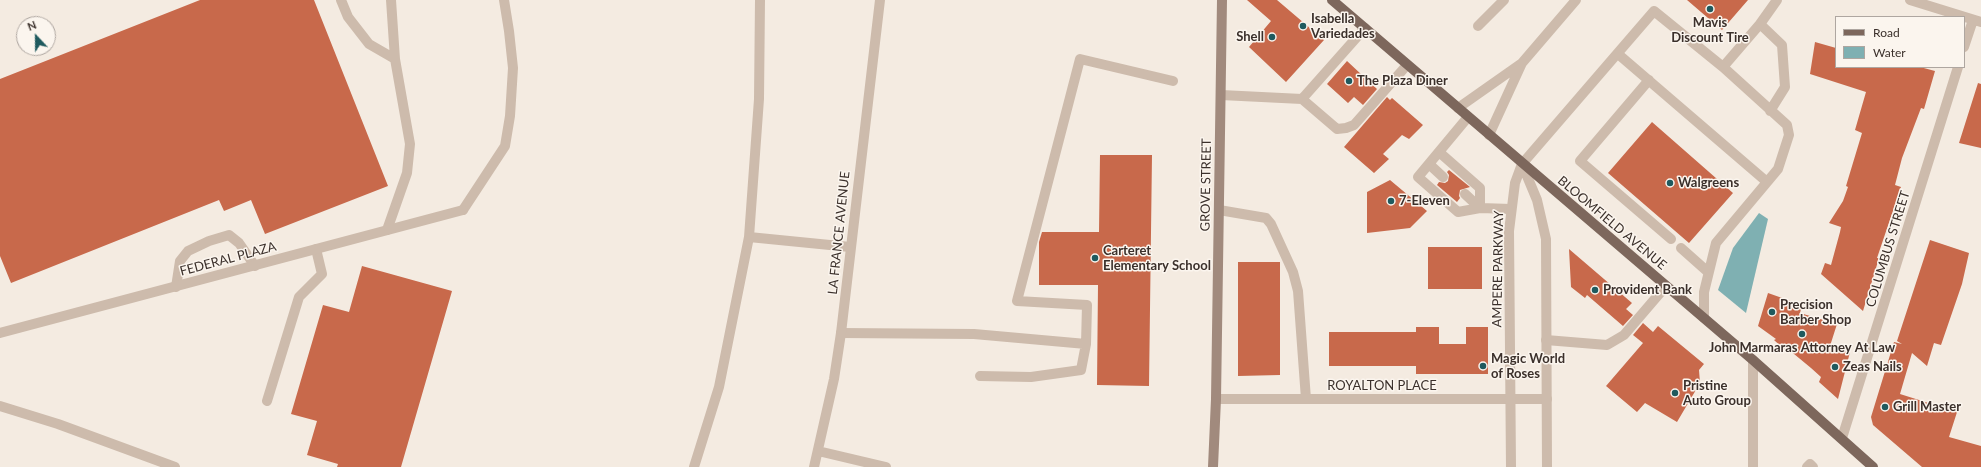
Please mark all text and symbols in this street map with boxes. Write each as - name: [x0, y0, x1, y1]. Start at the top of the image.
- marker: Mavis Discount Tire: [1705, 4, 1715, 14]
- place label: Isabella Variedades: [1311, 11, 1375, 42]
- place label: Mavis Discount Tire: [1671, 15, 1749, 46]
- north arrow: [16, 16, 56, 56]
- legend: [1835, 16, 1965, 68]
- text: N: [25, 18, 38, 33]
- marker: Isabella Variedades: [1298, 21, 1308, 31]
- text: Road: [1873, 25, 1900, 40]
- place label: Shell: [1236, 29, 1264, 45]
- marker: Shell: [1267, 32, 1277, 42]
- text: Water: [1873, 45, 1906, 60]
- place label: The Plaza Diner: [1357, 73, 1448, 89]
- marker: The Plaza Diner: [1344, 76, 1354, 86]
- street label: GROVE STREET: [1197, 138, 1215, 232]
- street label: LA FRANCE AVENUE: [825, 171, 853, 295]
- street label: BLOOMFIELD AVENUE: [1554, 173, 1670, 273]
- place label: Walgreens: [1678, 175, 1739, 191]
- marker: Walgreens: [1665, 178, 1675, 188]
- street label: COLUMBUS STREET: [1863, 189, 1913, 309]
- place label: 7-Eleven: [1399, 193, 1450, 209]
- marker: 7-Eleven: [1386, 196, 1396, 206]
- street label: AMPERE PARKWAY: [1489, 210, 1507, 328]
- street label: FEDERAL PLAZA: [178, 239, 278, 279]
- place label: Carteret Elementary School: [1103, 243, 1211, 274]
- marker: Carteret Elementary School: [1090, 253, 1100, 263]
- place label: Provident Bank: [1603, 282, 1692, 298]
- marker: Provident Bank: [1590, 285, 1600, 295]
- place label: Precision Barber Shop: [1780, 297, 1851, 328]
- marker: Precision Barber Shop: [1767, 307, 1777, 317]
- marker: John Marmaras Attorney At Law: [1797, 329, 1807, 339]
- place label: John Marmaras Attorney At Law: [1709, 340, 1895, 356]
- place label: Magic World of Roses: [1491, 351, 1565, 382]
- place label: Zeas Nails: [1843, 359, 1902, 375]
- marker: Magic World of Roses: [1478, 361, 1488, 371]
- marker: Zeas Nails: [1830, 362, 1840, 372]
- street label: ROYALTON PLACE: [1327, 378, 1437, 394]
- place label: Pristine Auto Group: [1683, 378, 1751, 409]
- marker: Pristine Auto Group: [1670, 388, 1680, 398]
- place label: Grill Master: [1893, 399, 1961, 415]
- marker: Grill Master: [1880, 402, 1890, 412]

